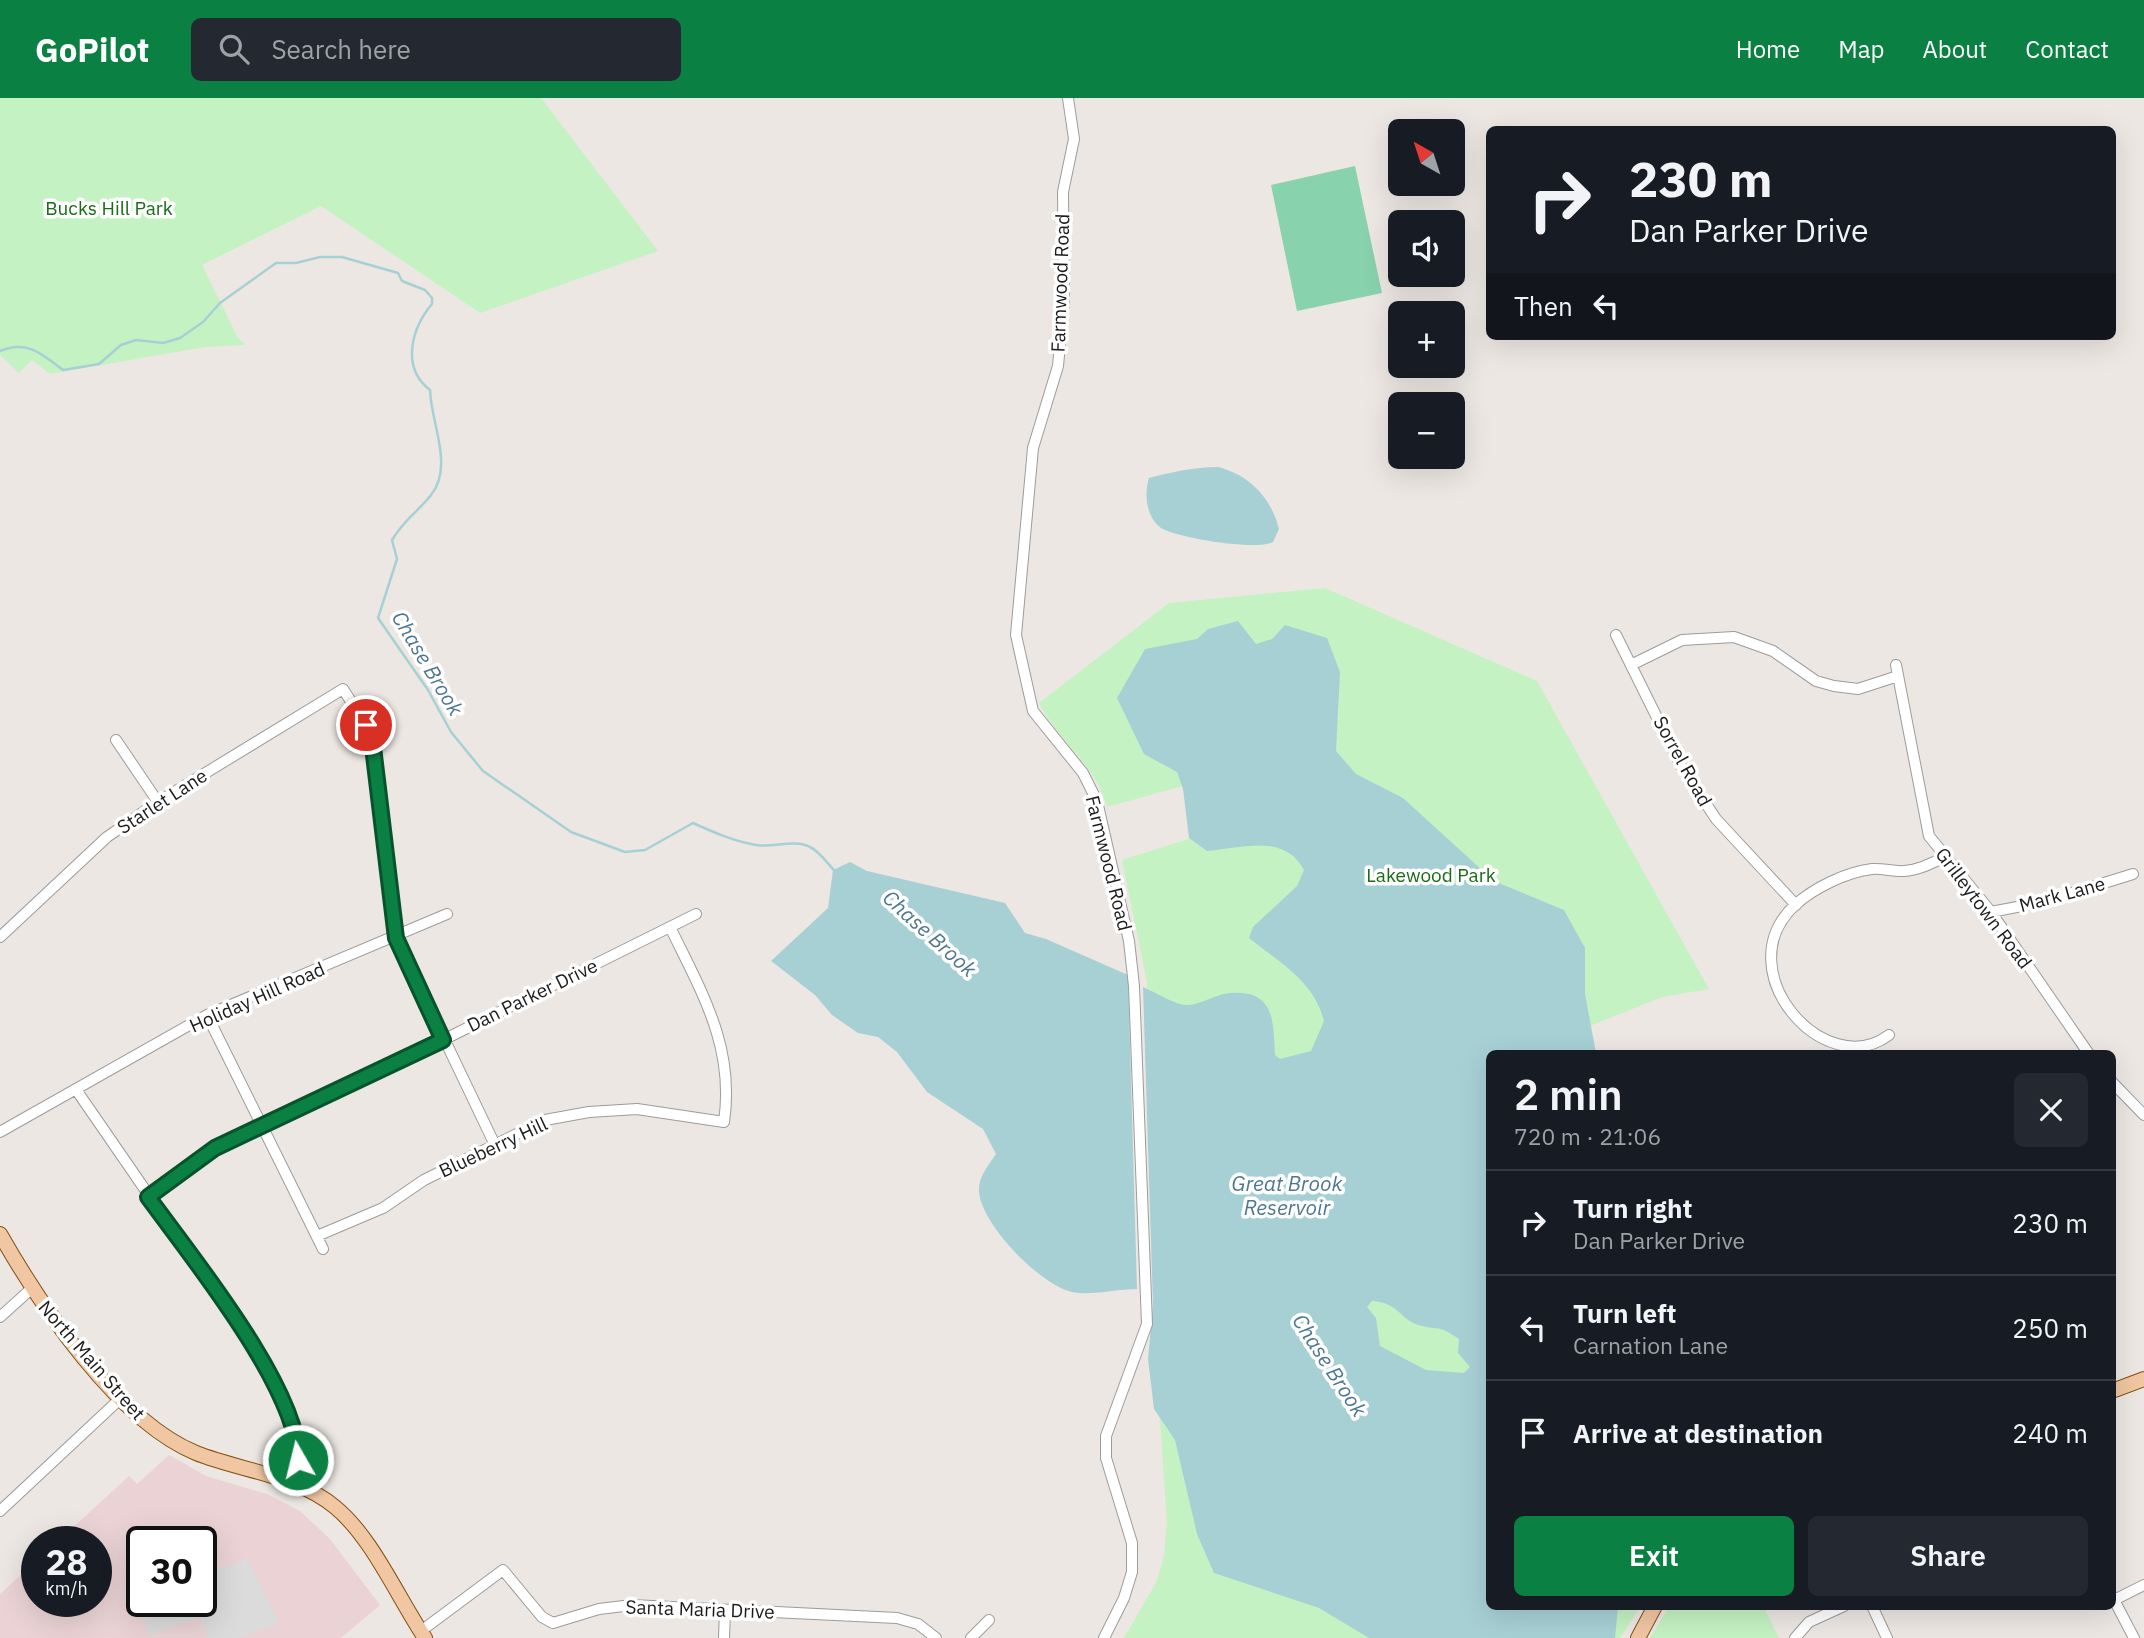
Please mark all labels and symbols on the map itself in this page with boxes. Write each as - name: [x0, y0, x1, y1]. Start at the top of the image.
- north arrow: [1388, 119, 1465, 196]
- park label: Bucks Hill Park: [45, 196, 173, 220]
- street label: Farmwood Road: [1046, 213, 1074, 353]
- water label: Chase Brook: [386, 606, 471, 721]
- pin: [336, 695, 396, 755]
- street label: Sorrel Road: [1648, 712, 1718, 810]
- street label: Starlet Lane: [113, 763, 211, 839]
- street label: Farmwood Road: [1081, 793, 1137, 933]
- street label: Grilleytown Road: [1931, 843, 2037, 973]
- park label: Lakewood Park: [1366, 863, 1496, 887]
- street label: Mark Lane: [2016, 871, 2108, 917]
- water label: Chase Brook: [877, 883, 984, 983]
- street label: Dan Parker Drive: [463, 953, 601, 1037]
- street label: Holiday Hill Road: [186, 956, 328, 1038]
- street label: Blueberry Hill: [435, 1111, 551, 1183]
- water label: Great Brook Reservoir: [1232, 1169, 1343, 1221]
- street label: North Main Street: [33, 1295, 151, 1425]
- water label: Chase Brook: [1286, 1308, 1374, 1423]
- position arrow: [261, 1423, 335, 1497]
- speed limit sign: 30: [126, 1526, 217, 1617]
- street label: Santa Maria Drive: [625, 1594, 775, 1624]

